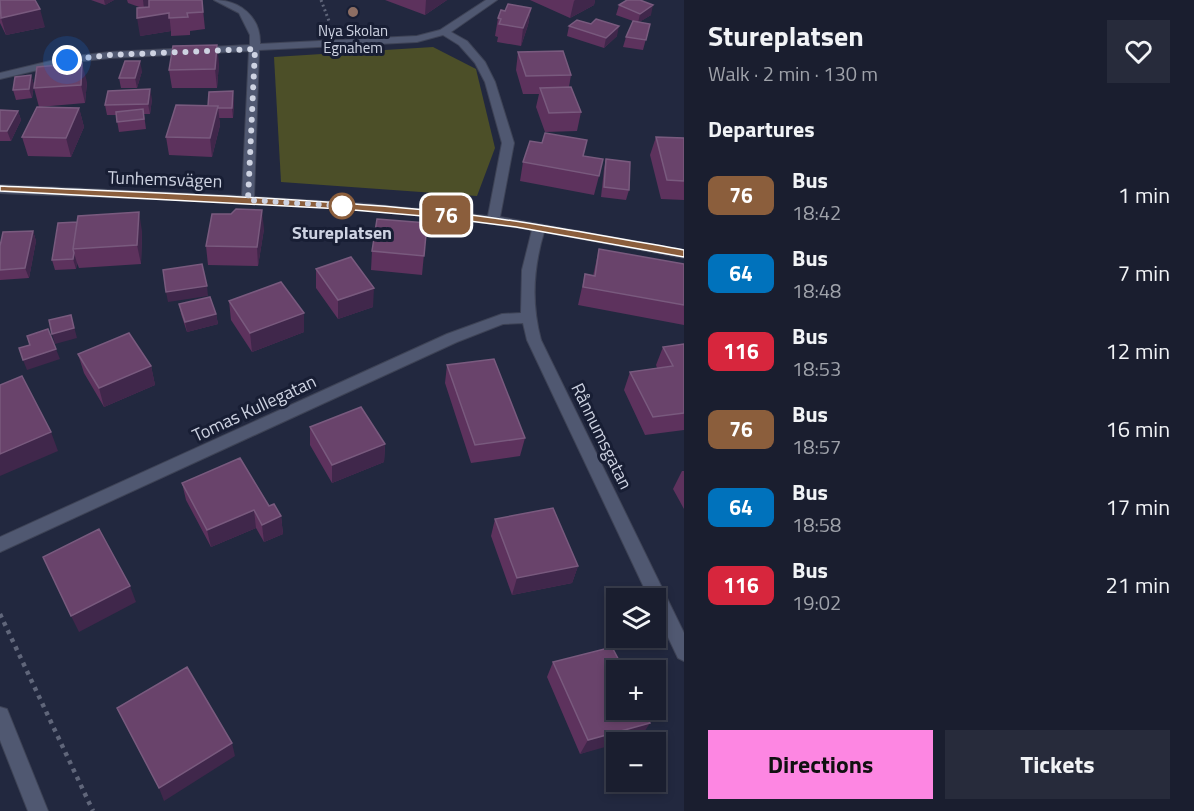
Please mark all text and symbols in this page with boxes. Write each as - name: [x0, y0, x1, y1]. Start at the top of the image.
- marker: Nya Skolan Egnahem: [346, 5, 360, 19]
- text: Stureplatsen: [708, 14, 864, 57]
- place label: Nya Skolan Egnahem: [318, 19, 388, 59]
- button: heart: [1107, 20, 1170, 83]
- your location: [52, 45, 82, 75]
- text: Walk · 2 min · 130 m: [708, 58, 878, 89]
- text: Departures: [708, 112, 815, 146]
- text: Bus: [792, 163, 828, 197]
- street label: Tunhemsvägen: [107, 164, 223, 194]
- text: 1 min: [1118, 178, 1170, 212]
- text: 76: [729, 179, 753, 211]
- marker: Stureplatsen: [329, 193, 355, 219]
- line badge: 76: [419, 196, 473, 234]
- text: 18:42: [792, 197, 841, 228]
- text: 76: [434, 199, 458, 231]
- place label: Stureplatsen: [292, 219, 392, 246]
- text: Bus: [792, 241, 828, 275]
- text: 7 min: [1118, 256, 1170, 290]
- text: 64: [729, 257, 753, 289]
- text: 18:48: [792, 275, 841, 306]
- text: Bus: [792, 319, 828, 353]
- text: 12 min: [1105, 334, 1170, 368]
- text: 116: [723, 335, 759, 367]
- text: 18:53: [792, 353, 841, 384]
- street label: Tomas Kullegatan: [188, 367, 320, 449]
- street label: Rånnumsgatan: [565, 378, 639, 494]
- text: Bus: [792, 397, 828, 431]
- text: 16 min: [1105, 412, 1170, 446]
- text: 76: [729, 413, 753, 445]
- text: 18:57: [792, 431, 841, 462]
- text: Bus: [792, 475, 828, 509]
- text: 17 min: [1105, 490, 1170, 524]
- text: 64: [729, 491, 753, 523]
- text: 18:58: [792, 509, 841, 540]
- text: Bus: [792, 553, 828, 587]
- text: 21 min: [1105, 568, 1170, 602]
- text: 116: [723, 569, 759, 601]
- text: 19:02: [792, 587, 841, 618]
- map controls: [606, 588, 666, 792]
- button: layers: [606, 588, 666, 648]
- button: +: [606, 660, 666, 720]
- button: Directions: [708, 730, 933, 799]
- button: Tickets: [945, 730, 1170, 799]
- button: −: [606, 732, 666, 792]

